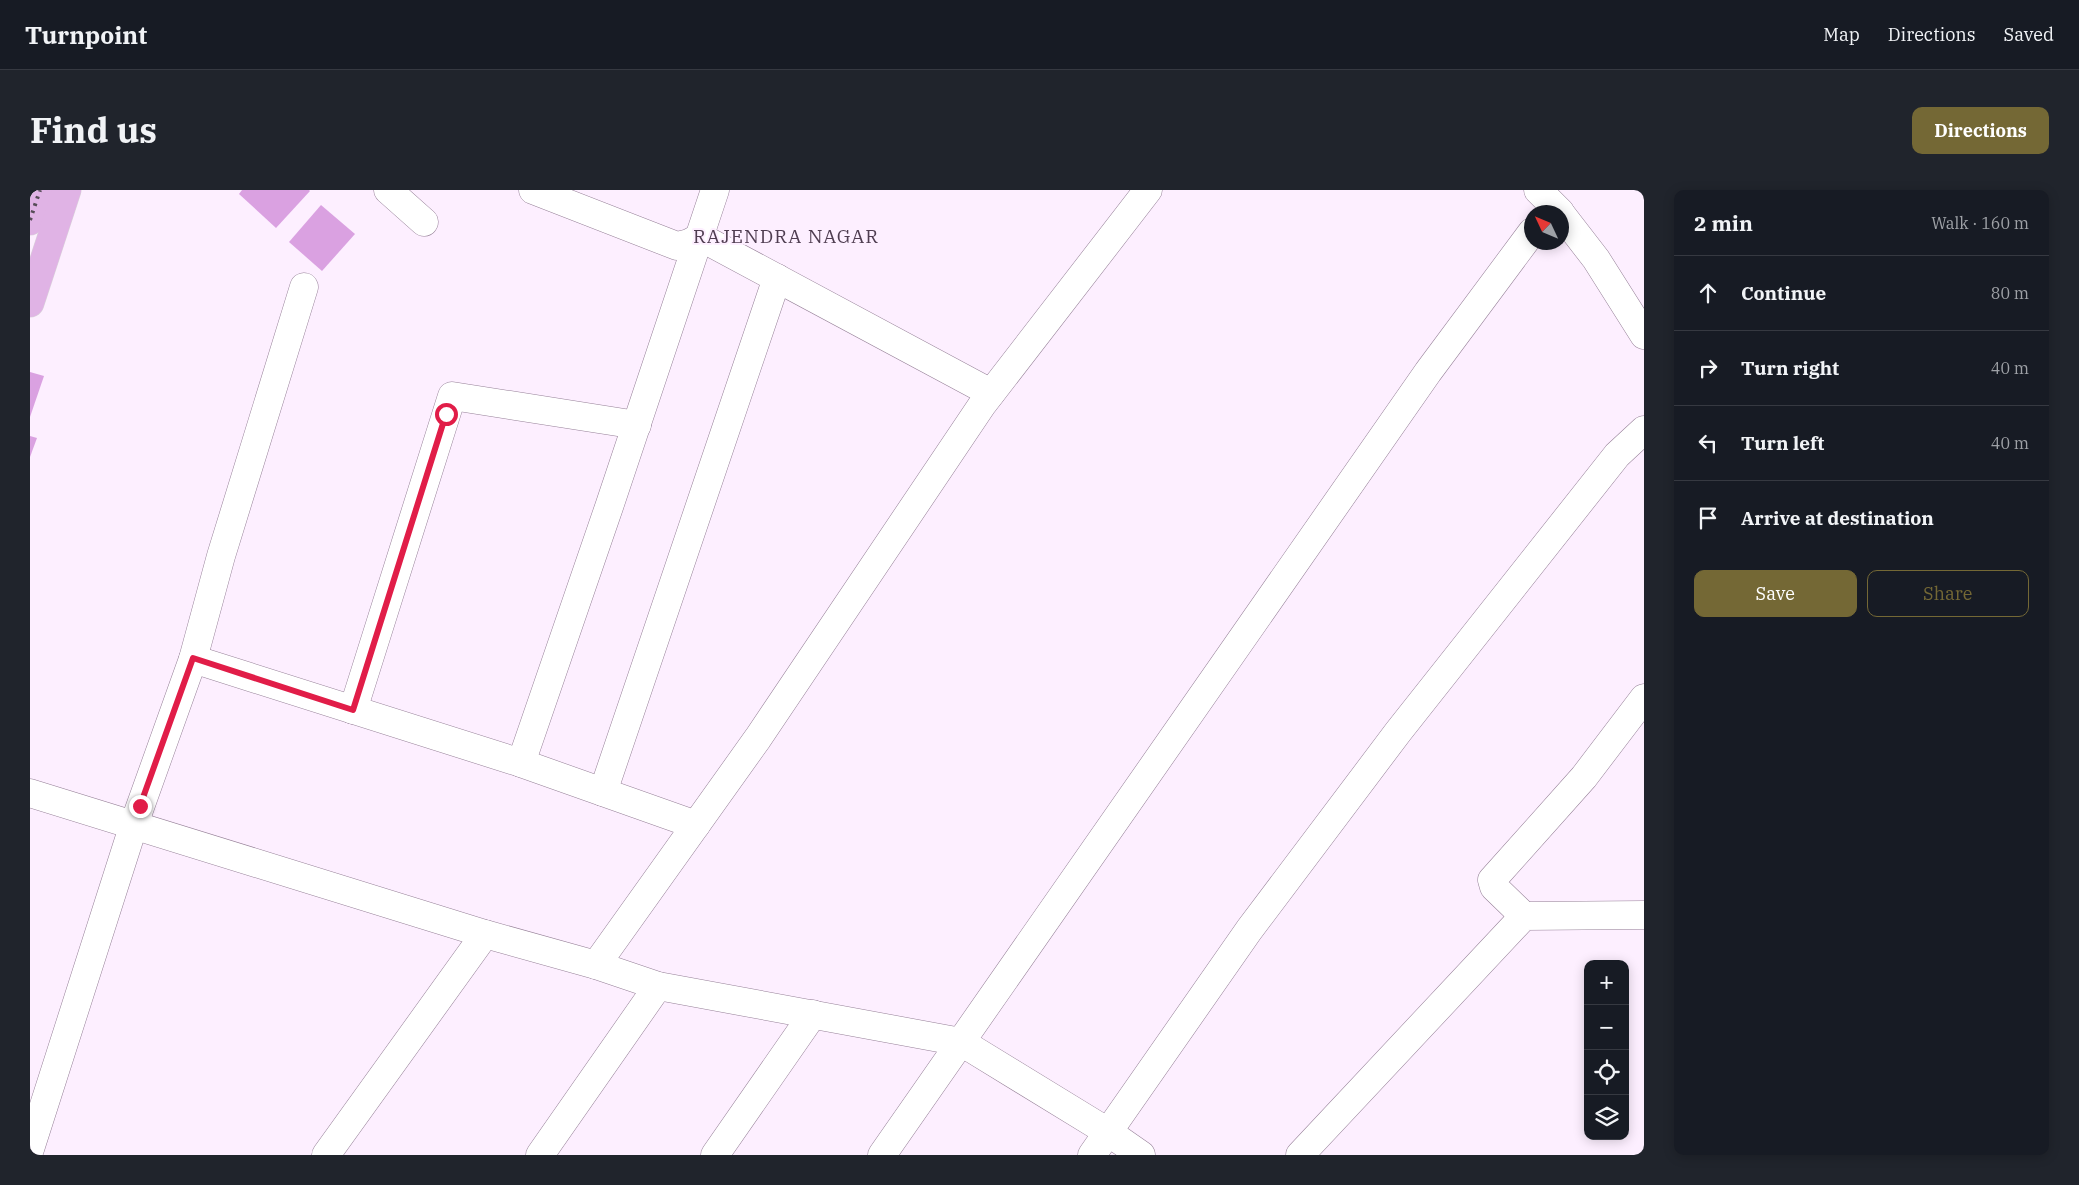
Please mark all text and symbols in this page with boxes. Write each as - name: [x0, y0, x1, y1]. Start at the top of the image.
- text: Turnpoint: [25, 19, 147, 51]
- text: Map: [1823, 23, 1860, 46]
- text: Directions: [1888, 23, 1976, 46]
- text: Saved: [2004, 23, 2054, 46]
- text: Find us: [30, 107, 157, 153]
- button: Directions: [1912, 107, 2049, 154]
- north arrow: [1524, 205, 1569, 250]
- text: 2 min: [1694, 209, 1753, 237]
- text: Walk · 160 m: [1931, 213, 2029, 233]
- district label: RAJENDRA NAGAR: [693, 224, 879, 248]
- icon: ahead: [1694, 279, 1722, 307]
- text: Continue: [1741, 281, 1826, 305]
- text: 80 m: [1991, 283, 2029, 303]
- icon: right: [1694, 354, 1722, 382]
- text: Turn right: [1741, 356, 1839, 380]
- text: 40 m: [1991, 358, 2029, 378]
- route start: [435, 403, 458, 426]
- icon: left: [1694, 429, 1722, 457]
- text: Turn left: [1741, 431, 1824, 455]
- text: 40 m: [1991, 433, 2029, 453]
- icon: arrive: [1694, 504, 1722, 532]
- text: Arrive at destination: [1741, 506, 1934, 530]
- button: Save: [1694, 570, 1857, 617]
- button: Share: [1867, 570, 2029, 617]
- route end: [129, 795, 152, 818]
- map controls: [1584, 960, 1629, 1140]
- button: +: [1584, 960, 1629, 1005]
- button: −: [1584, 1005, 1629, 1050]
- button: locate: [1584, 1050, 1629, 1095]
- button: layers: [1584, 1095, 1629, 1140]

